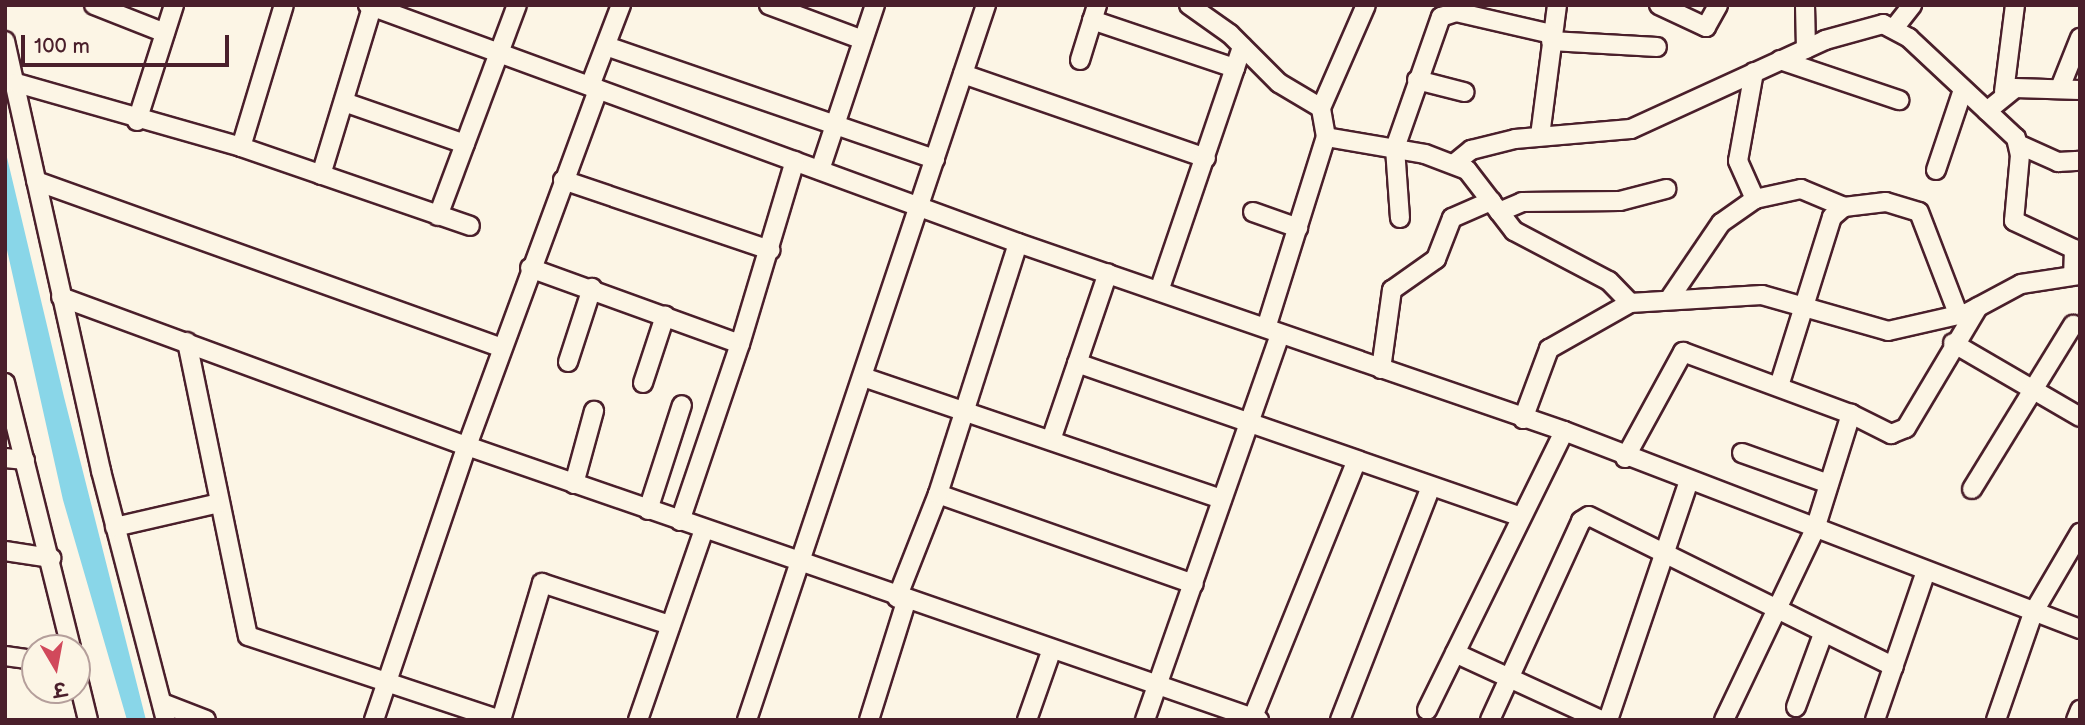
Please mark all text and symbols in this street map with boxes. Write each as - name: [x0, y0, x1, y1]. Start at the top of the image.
- scale bar: [24, 21, 233, 65]
- text: 100 m: [34, 34, 90, 59]
- north arrow: [21, 634, 91, 704]
- text: उ: [51, 676, 68, 701]

